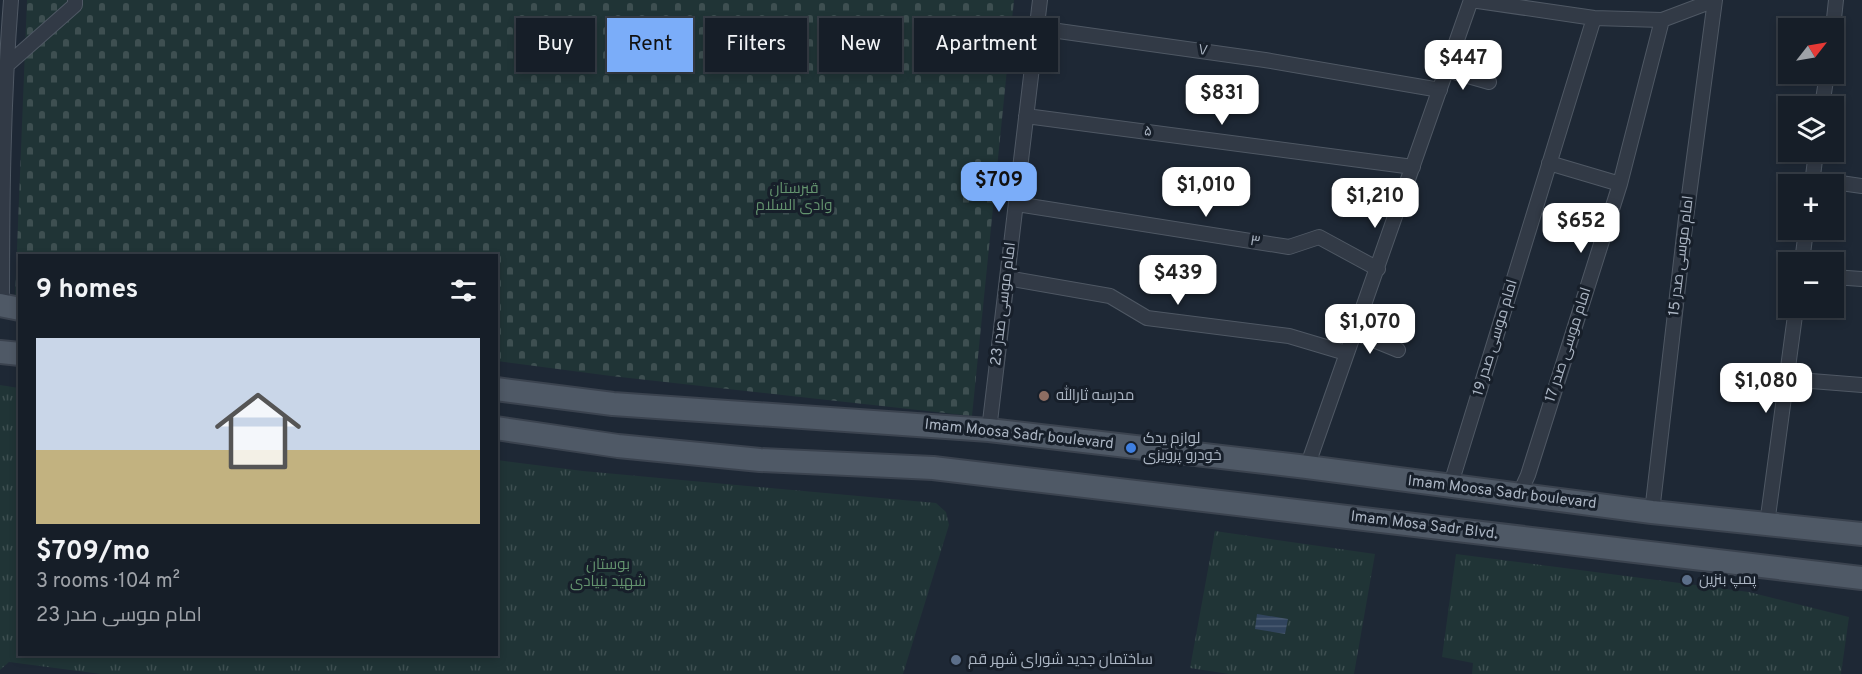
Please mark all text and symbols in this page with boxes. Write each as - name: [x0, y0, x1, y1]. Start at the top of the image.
- chip: Buy: [516, 18, 595, 72]
- chip: Rent: [607, 18, 693, 72]
- chip: Filters: [705, 18, 807, 72]
- chip: New: [819, 18, 902, 72]
- chip: Apartment: [914, 18, 1058, 72]
- north arrow: [1778, 18, 1844, 84]
- map controls: [1778, 18, 1844, 318]
- pin: $447: [1427, 40, 1499, 91]
- street label: ۷: [1197, 41, 1209, 61]
- text: $447: [1439, 46, 1487, 72]
- pin: $831: [1186, 75, 1258, 126]
- text: $831: [1200, 81, 1244, 107]
- button: layers: [1778, 96, 1844, 162]
- street label: ۵: [1143, 122, 1153, 142]
- pin: $709: [963, 162, 1035, 213]
- pin: $1,010: [1157, 167, 1255, 218]
- text: $709: [975, 168, 1023, 194]
- text: $1,010: [1176, 173, 1236, 199]
- button: +: [1778, 174, 1844, 240]
- pin: $1,210: [1326, 178, 1424, 229]
- park label: قبرستان وادی السلام: [756, 180, 832, 216]
- text: $1,210: [1346, 184, 1404, 210]
- street label: امام موسی صدر 15: [1665, 195, 1699, 317]
- pin: $652: [1545, 203, 1617, 254]
- text: $652: [1557, 209, 1605, 235]
- street label: ۳: [1249, 232, 1261, 252]
- street label: امام موسی صدر 23: [987, 241, 1021, 367]
- button: −: [1778, 252, 1844, 318]
- pin: $439: [1142, 255, 1214, 306]
- text: $439: [1153, 261, 1203, 287]
- text: 9 homes: [36, 274, 138, 307]
- icon: filters: [447, 274, 480, 307]
- street label: امام موسی صدر 19: [1469, 277, 1523, 399]
- street label: امام موسی صدر 17: [1541, 285, 1597, 405]
- pin: $1,070: [1321, 304, 1419, 355]
- text: $1,070: [1339, 310, 1401, 336]
- pin: $1,080: [1717, 363, 1815, 414]
- text: $1,080: [1734, 369, 1798, 395]
- icon: home: [204, 377, 312, 485]
- place label: مدرسه ثارالله: [1056, 385, 1134, 406]
- marker: مدرسه ثارالله: [1037, 389, 1051, 403]
- street label: Imam Moosa Sadr boulevard: [924, 416, 1114, 454]
- place label: لوازم یدک خودرو پرویزی: [1143, 430, 1222, 466]
- marker: لوازم یدک خودرو پرویزی: [1124, 441, 1138, 455]
- street label: Imam Moosa Sadr boulevard: [1407, 472, 1597, 514]
- street label: Imam Mosa Sadr Blvd.: [1349, 508, 1499, 544]
- text: $709/mo: [36, 536, 150, 569]
- park label: بوستان شهید بنیادی: [570, 556, 646, 592]
- text: 3 rooms · 104 m²: [36, 569, 180, 595]
- place label: پمپ بنزین: [1699, 571, 1756, 590]
- marker: پمپ بنزین: [1680, 573, 1694, 587]
- text: امام موسی صدر 23: [36, 603, 202, 629]
- place label: ساختمان جدید شورای شهر قم: [968, 651, 1153, 670]
- marker: ساختمان جدید شورای شهر قم: [949, 653, 963, 667]

